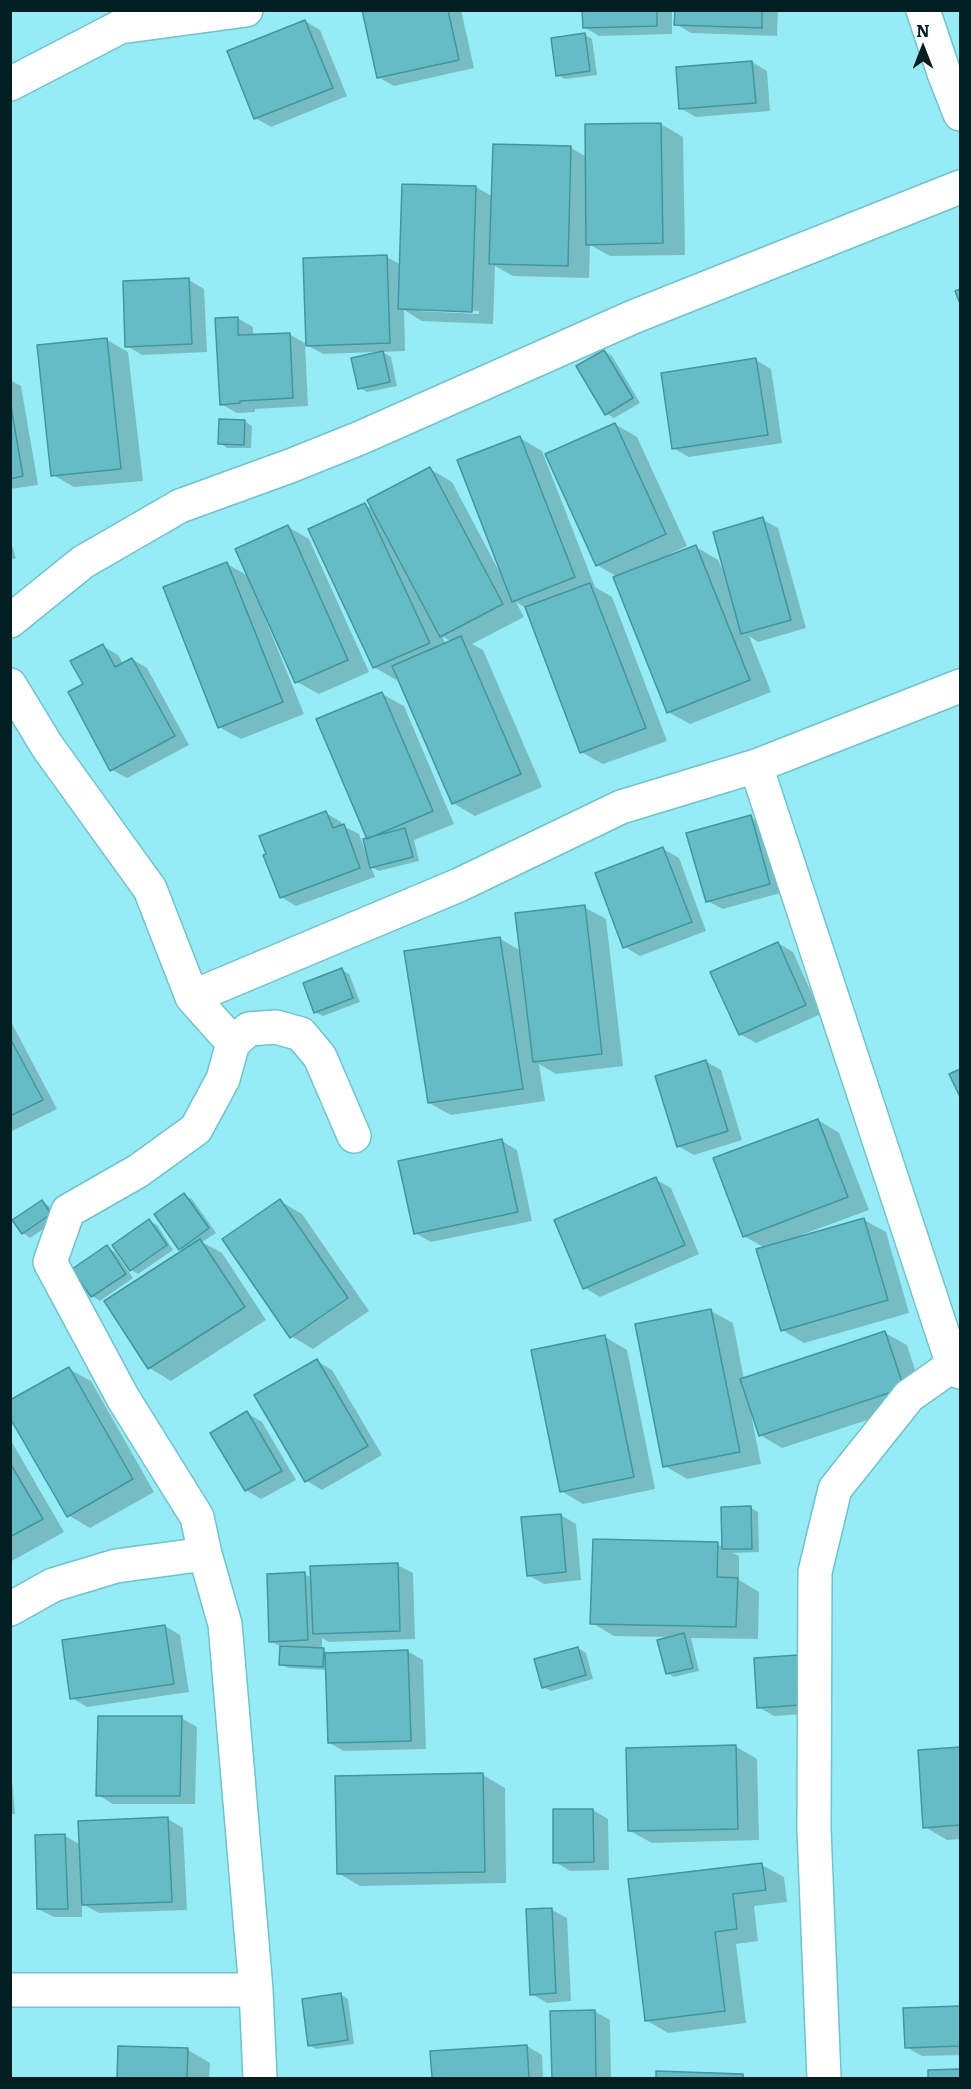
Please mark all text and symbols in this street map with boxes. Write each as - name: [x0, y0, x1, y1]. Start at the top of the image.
- north arrow: [893, 18, 953, 78]
- text: N: [916, 18, 930, 42]

